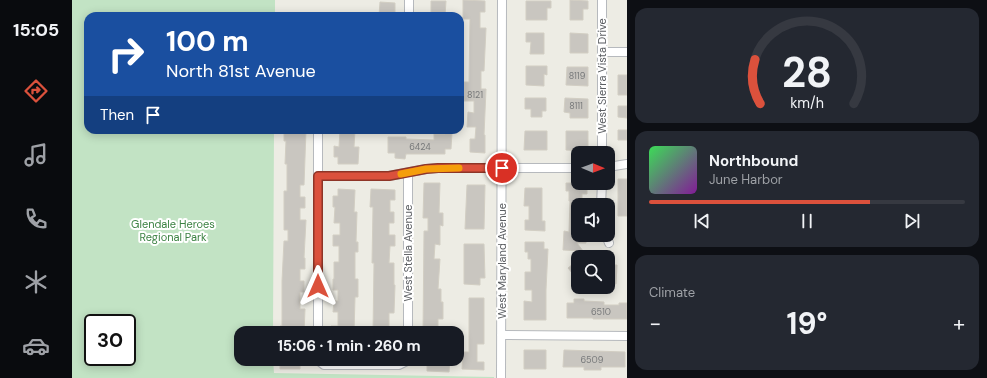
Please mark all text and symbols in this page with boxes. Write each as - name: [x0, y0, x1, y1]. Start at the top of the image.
- text: 15:05: [13, 18, 59, 42]
- street label: West Sierra Vista Drive: [595, 18, 609, 134]
- text: 100 m: [166, 23, 249, 60]
- icon: right: [100, 28, 152, 80]
- text: 28: [782, 45, 832, 99]
- text: North 81st Avenue: [166, 59, 316, 83]
- house number: 8119: [569, 70, 586, 82]
- icon: directions: [22, 77, 50, 105]
- house number: 8121: [467, 89, 483, 101]
- text: km/h: [790, 93, 824, 111]
- house number: 8111: [569, 100, 583, 112]
- icon: arrive: [142, 104, 164, 126]
- text: Then: [100, 105, 134, 125]
- icon: music: [22, 141, 50, 169]
- house number: 6424: [409, 141, 431, 153]
- north arrow: [571, 146, 615, 190]
- map controls: [571, 146, 615, 294]
- pin: [485, 151, 519, 185]
- text: Northbound: [709, 151, 798, 171]
- icon: arrive: [491, 157, 513, 179]
- text: June Harbor: [709, 171, 783, 188]
- button: sound: [571, 198, 615, 242]
- street label: West Maryland Avenue: [495, 203, 509, 319]
- icon: phone: [22, 205, 50, 233]
- street label: West Stella Avenue: [401, 205, 415, 301]
- icon: previous: [691, 210, 713, 232]
- icon: pause: [796, 210, 818, 232]
- icon: next: [901, 210, 923, 232]
- park label: Glendale Heroes Regional Park: [131, 217, 215, 244]
- button: search: [571, 250, 615, 294]
- position arrow: [297, 265, 339, 307]
- icon: climate: [22, 268, 50, 296]
- text: Climate: [649, 284, 695, 301]
- text: 19°: [787, 304, 827, 343]
- house number: 6510: [591, 306, 611, 318]
- text: −: [649, 309, 661, 338]
- text: +: [953, 309, 965, 338]
- speed limit sign: 30: [84, 314, 136, 366]
- icon: car: [22, 332, 50, 360]
- text: 15:06 · 1 min · 260 m: [277, 336, 421, 356]
- house number: 6509: [581, 354, 604, 366]

